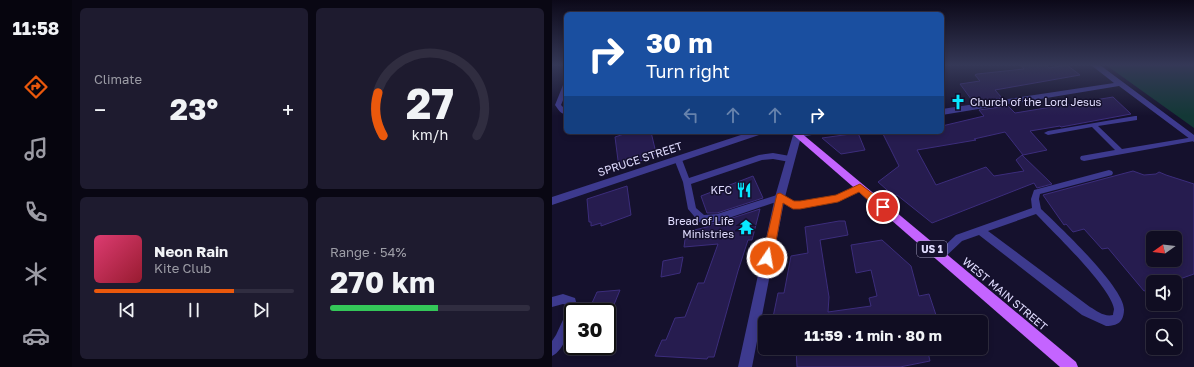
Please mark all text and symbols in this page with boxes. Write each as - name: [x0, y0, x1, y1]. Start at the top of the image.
- text: 11:58: [13, 17, 59, 39]
- text: 30 m: [646, 26, 713, 59]
- icon: right: [580, 28, 632, 80]
- text: Turn right: [646, 60, 730, 82]
- text: Climate: [94, 71, 142, 87]
- icon: directions: [22, 73, 50, 101]
- text: 27: [406, 78, 454, 128]
- text: 23°: [170, 91, 218, 127]
- church icon: Church of the Lord Jesus: [949, 93, 967, 111]
- place label: Church of the Lord Jesus: [970, 95, 1102, 108]
- text: −: [94, 96, 106, 123]
- text: +: [282, 96, 294, 123]
- icon: left: [680, 104, 702, 126]
- icon: ahead: [722, 104, 744, 126]
- icon: ahead: [764, 104, 786, 126]
- icon: right: [806, 104, 828, 126]
- text: km/h: [412, 126, 448, 143]
- icon: music: [22, 135, 50, 163]
- street label: SPRUCE STREET: [596, 139, 684, 178]
- restaurant icon: KFC: [735, 181, 753, 199]
- place label: KFC: [710, 183, 732, 196]
- pin: [866, 190, 900, 224]
- icon: arrive: [872, 196, 894, 218]
- icon: phone: [22, 198, 50, 226]
- place label: Bread of Life Ministries: [668, 214, 734, 240]
- temple icon: Bread of Life Ministries: [737, 218, 755, 236]
- north arrow: [1146, 231, 1182, 267]
- map controls: [1146, 231, 1182, 355]
- position arrow: [746, 237, 788, 279]
- road number: US 1: [917, 241, 947, 257]
- text: Neon Rain: [154, 242, 228, 260]
- text: Range · 54%: [330, 244, 406, 260]
- street label: WEST MAIN STREET: [960, 254, 1051, 333]
- icon: climate: [22, 260, 50, 288]
- text: Kite Club: [154, 260, 211, 276]
- text: 270 km: [330, 264, 435, 300]
- button: sound: [1146, 275, 1182, 311]
- icon: previous: [116, 299, 138, 321]
- icon: pause: [183, 299, 205, 321]
- icon: next: [250, 299, 272, 321]
- speed limit sign: 30: [564, 303, 616, 355]
- button: search: [1146, 319, 1182, 355]
- icon: car: [22, 322, 50, 350]
- text: 11:59 · 1 min · 80 m: [804, 326, 942, 344]

